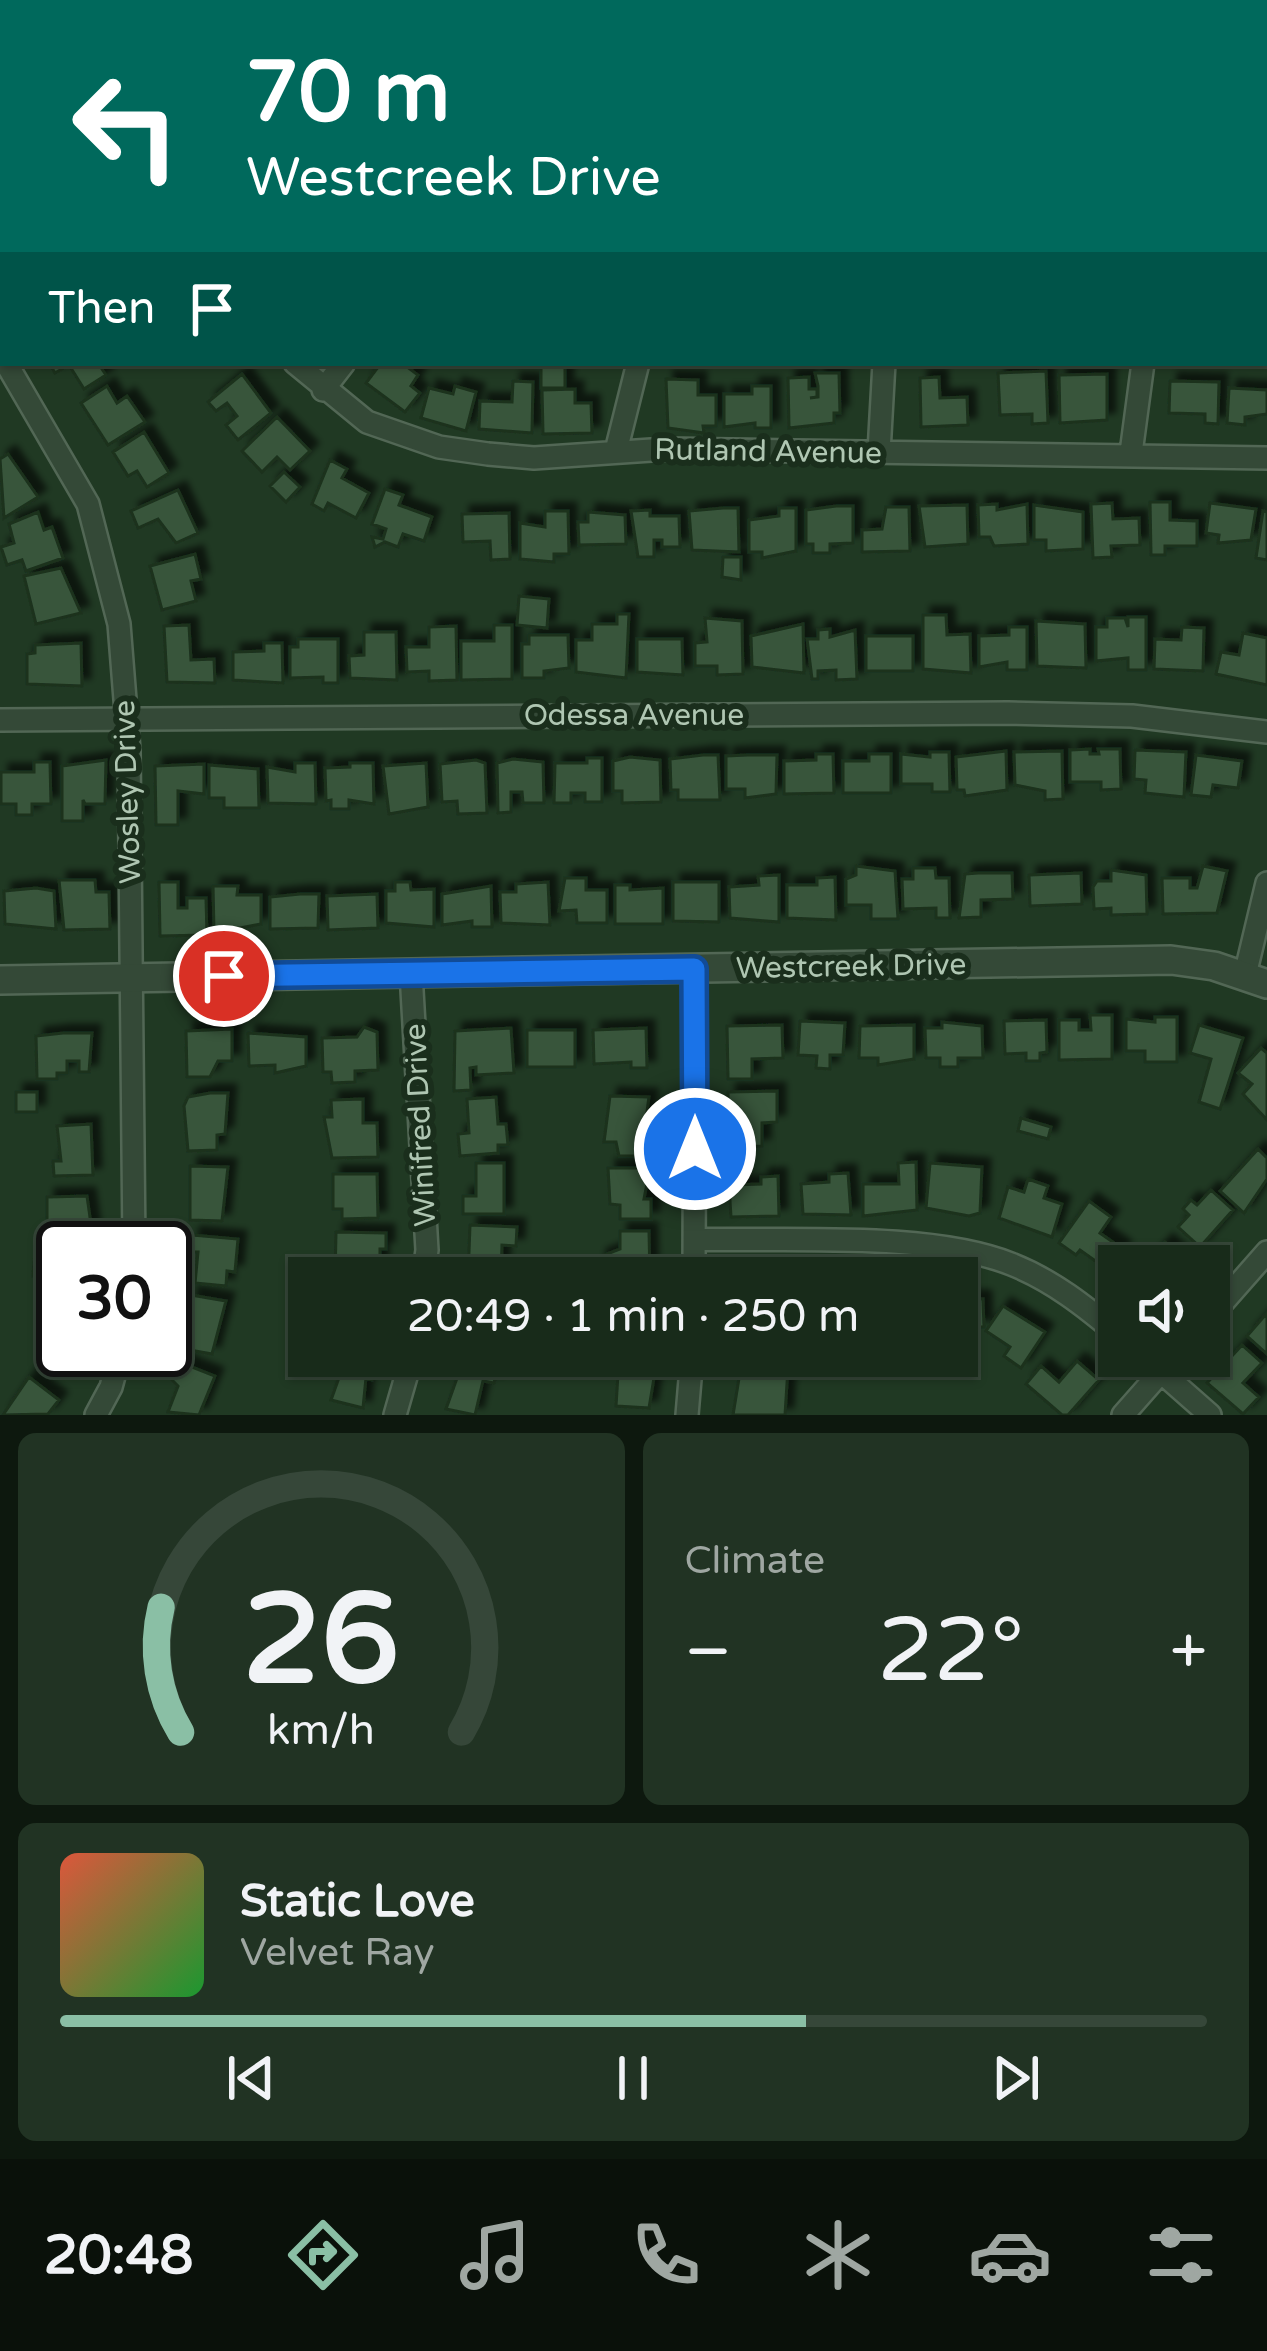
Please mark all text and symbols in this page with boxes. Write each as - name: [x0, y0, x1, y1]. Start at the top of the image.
- text: 70 m: [246, 43, 450, 144]
- icon: left: [48, 48, 204, 204]
- text: Westcreek Drive: [246, 145, 661, 210]
- icon: arrive: [179, 276, 245, 342]
- text: Then: [48, 282, 155, 336]
- street label: Rutland Avenue: [654, 431, 882, 472]
- street label: Odessa Avenue: [524, 697, 744, 734]
- street label: Wosley Drive: [106, 700, 149, 884]
- pin: [173, 925, 275, 1027]
- icon: arrive: [191, 943, 257, 1009]
- street label: Westcreek Drive: [735, 946, 967, 987]
- street label: Winifred Drive: [397, 1022, 444, 1227]
- position arrow: [632, 1086, 758, 1212]
- speed limit sign: 30: [36, 1221, 192, 1377]
- map controls: [1098, 1245, 1230, 1377]
- button: sound: [1098, 1245, 1230, 1377]
- text: 20:49 · 1 min · 250 m: [407, 1290, 859, 1344]
- text: Climate: [685, 1537, 825, 1584]
- text: 26: [243, 1566, 400, 1717]
- text: 22°: [877, 1597, 1024, 1706]
- text: −: [685, 1612, 732, 1692]
- text: +: [1170, 1612, 1207, 1692]
- text: km/h: [267, 1705, 375, 1756]
- text: Static Love: [240, 1875, 475, 1929]
- text: Velvet Ray: [240, 1929, 435, 1976]
- icon: previous: [218, 2045, 284, 2111]
- icon: pause: [600, 2045, 666, 2111]
- icon: next: [983, 2045, 1049, 2111]
- icon: directions: [281, 2213, 365, 2297]
- icon: music: [453, 2213, 537, 2297]
- icon: phone: [624, 2213, 708, 2297]
- icon: climate: [796, 2213, 880, 2297]
- icon: car: [968, 2213, 1052, 2297]
- icon: filters: [1139, 2213, 1223, 2297]
- text: 20:48: [44, 2223, 194, 2288]

